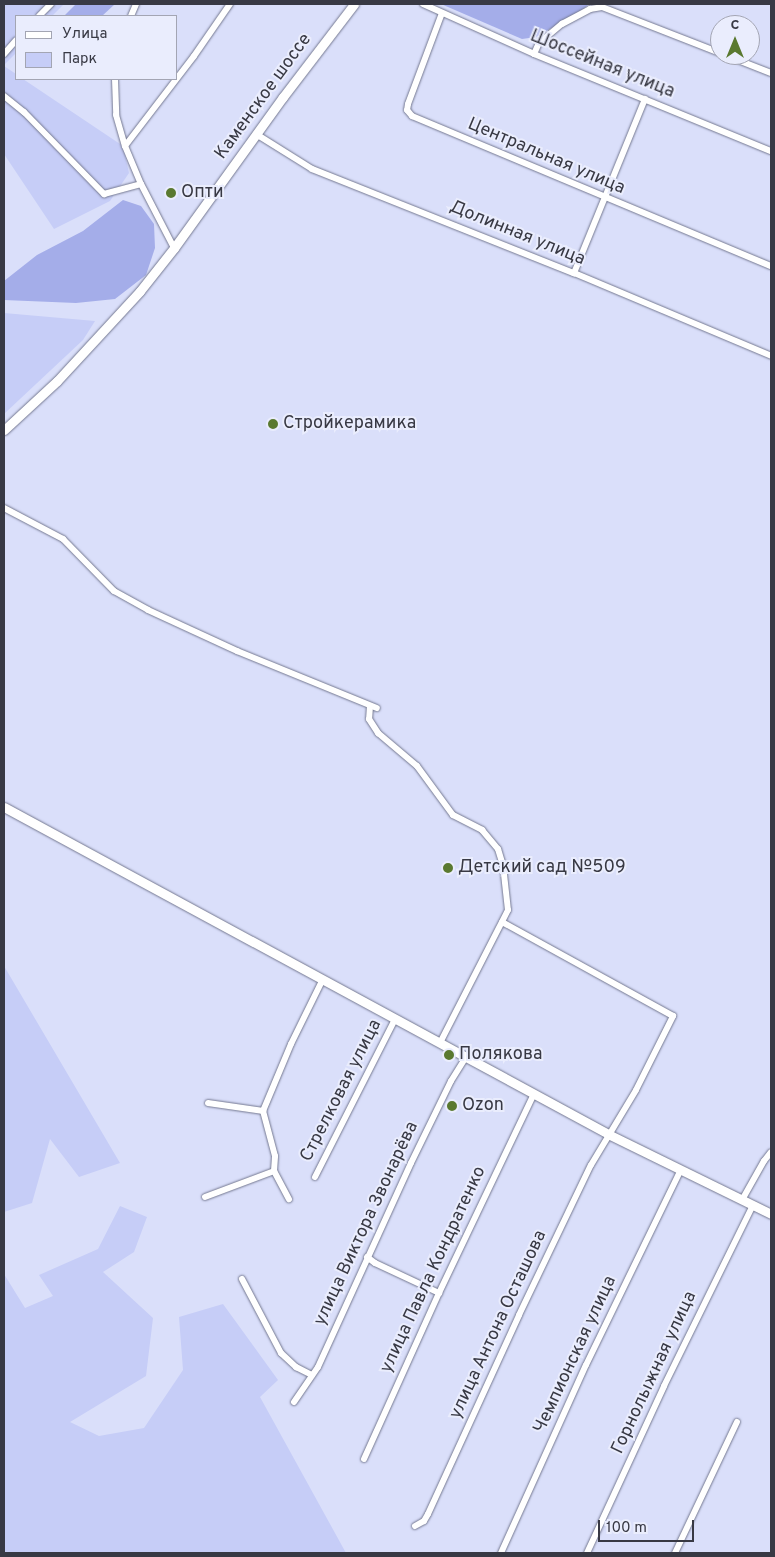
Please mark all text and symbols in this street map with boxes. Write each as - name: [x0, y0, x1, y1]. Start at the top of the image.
- legend: [15, 15, 178, 80]
- north arrow: [710, 15, 760, 65]
- text: С: [731, 17, 739, 34]
- text: Улица: [62, 25, 107, 44]
- street label: Шоссейная улица: [527, 26, 677, 104]
- street label: Каменское шоссе: [211, 30, 317, 164]
- text: Парк: [62, 50, 97, 69]
- street label: Центральная улица: [464, 114, 628, 200]
- place label: Опти: [181, 182, 224, 204]
- marker: Опти: [165, 187, 177, 199]
- street label: Долинная улица: [446, 197, 588, 271]
- place label: Стройкерамика: [283, 413, 416, 435]
- marker: Стройкерамика: [267, 418, 279, 430]
- place label: Детский сад №509: [458, 857, 626, 879]
- marker: Детский сад №509: [442, 862, 454, 874]
- street label: Стрелковая улица: [297, 1016, 387, 1166]
- place label: Полякова: [459, 1044, 543, 1066]
- marker: Полякова: [443, 1049, 455, 1061]
- place label: Ozon: [462, 1095, 504, 1117]
- marker: Ozon: [446, 1100, 458, 1112]
- street label: улица Виктора Звонарёва: [310, 1118, 424, 1330]
- street label: улица Павла Кондратенко: [377, 1163, 491, 1377]
- street label: улица Антона Осташова: [446, 1227, 552, 1423]
- street label: Чемпионская улица: [530, 1273, 622, 1437]
- street label: Горнолыжная улица: [608, 1288, 702, 1458]
- scale bar: [600, 1510, 696, 1542]
- text: 100 m: [606, 1519, 647, 1538]

